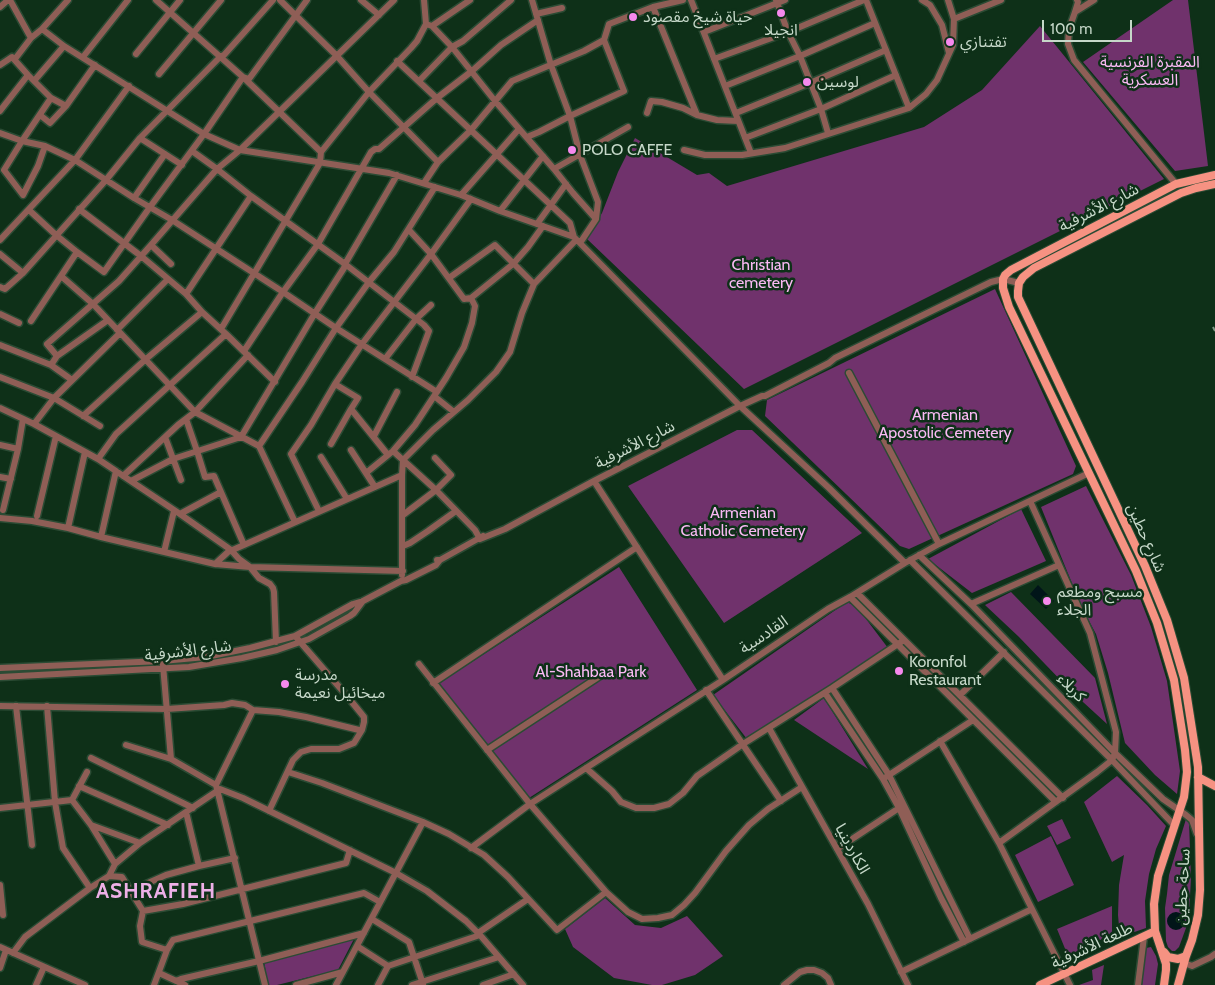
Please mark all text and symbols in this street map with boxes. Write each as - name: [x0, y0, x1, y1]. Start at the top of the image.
- place label: حياة شيخ مقصود: [643, 7, 752, 27]
- marker: انجيلا: [775, 7, 787, 19]
- scale bar: [1045, 10, 1135, 42]
- marker: حياة شيخ مقصود: [627, 11, 639, 23]
- place label: انجيلا: [764, 20, 798, 40]
- text: 100 m: [1050, 20, 1092, 38]
- place label: تفتنازي: [960, 32, 1007, 52]
- marker: تفتنازي: [944, 36, 956, 48]
- park label: المقبرة الفرنسية العسكرية: [1100, 52, 1200, 90]
- place label: لوسين: [817, 72, 859, 92]
- marker: لوسين: [801, 76, 813, 88]
- place label: POLO CAFFE: [582, 140, 672, 160]
- marker: POLO CAFFE: [566, 144, 578, 156]
- street label: شارع الأشرفية: [1056, 180, 1142, 236]
- park label: Christian cemetery: [729, 255, 793, 293]
- park label: Armenian Apostolic Cemetery: [878, 405, 1012, 443]
- street label: شارع الأشرفية: [592, 417, 678, 473]
- street label: شارع حطين: [1122, 501, 1170, 575]
- park label: Armenian Catholic Cemetery: [681, 503, 805, 541]
- place label: مسبح ومطعم الجلاء: [1057, 582, 1143, 620]
- marker: مسبح ومطعم الجلاء: [1041, 595, 1053, 607]
- street label: القادسية: [736, 612, 792, 658]
- street label: شارع الأشرفية: [144, 636, 232, 666]
- place label: Koronfol Restaurant: [909, 652, 981, 690]
- park label: Al-Shahbaa Park: [535, 662, 647, 682]
- place label: مدرسة ميخائيل نعيمة: [295, 665, 385, 703]
- marker: Koronfol Restaurant: [893, 665, 905, 677]
- street label: كربلاء: [1053, 669, 1089, 707]
- marker: مدرسة ميخائيل نعيمة: [279, 678, 291, 690]
- street label: الكاردينيا: [830, 820, 874, 878]
- street label: ساحة حطين: [1171, 848, 1195, 926]
- district label: ASHRAFIEH: [95, 879, 217, 905]
- street label: طلعة الأشرفية: [1048, 919, 1136, 973]

